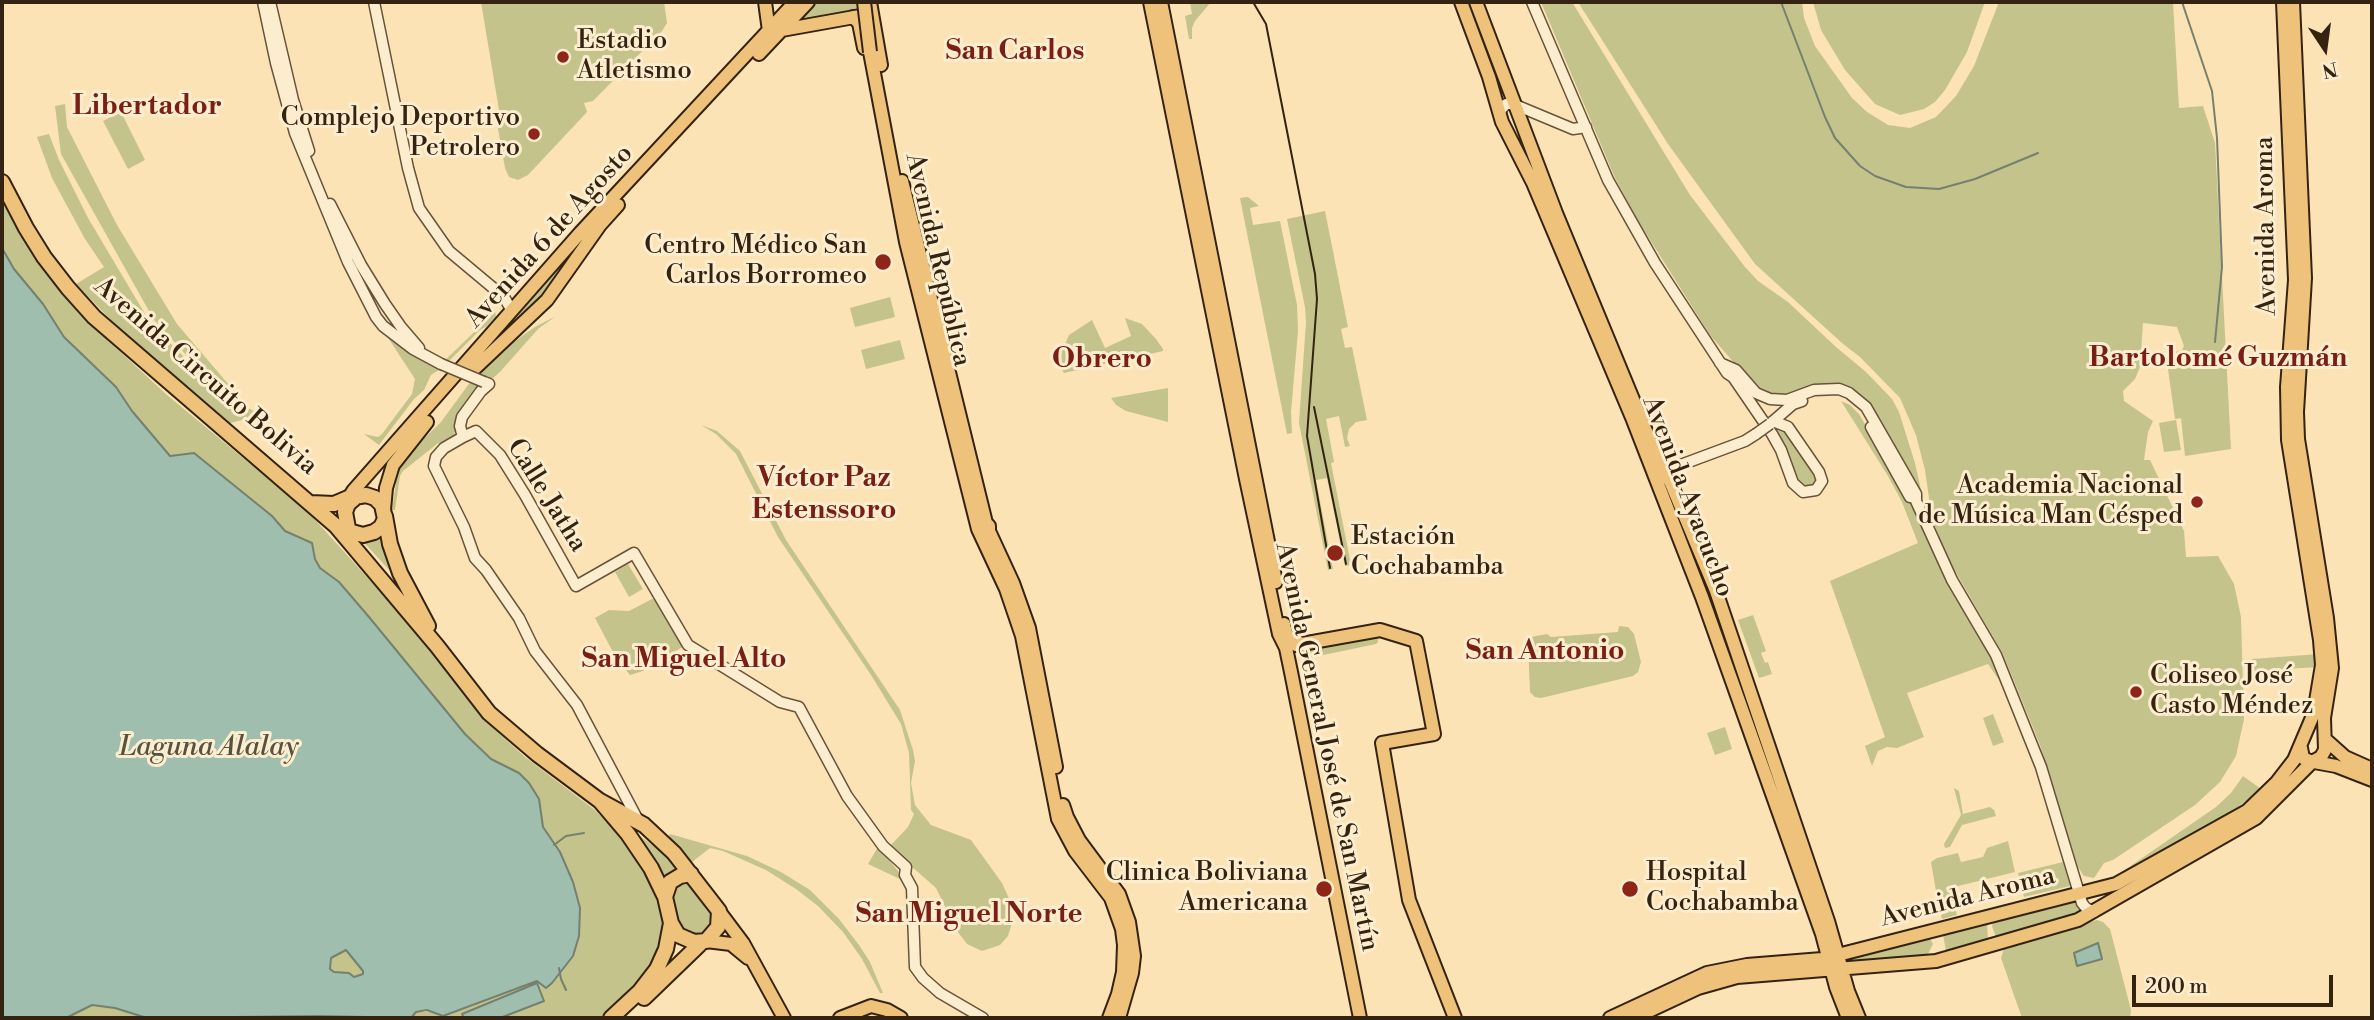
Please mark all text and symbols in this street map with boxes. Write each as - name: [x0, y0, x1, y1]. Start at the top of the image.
- north arrow: [2290, 14, 2360, 84]
- place label: Estadio Atletismo: [577, 26, 692, 88]
- district label: San Carlos: [945, 35, 1085, 69]
- marker: Estadio Atletismo: [555, 49, 571, 65]
- text: N: [2320, 56, 2340, 83]
- district label: Libertador: [72, 90, 222, 124]
- place label: Complejo Deportivo Petrolero: [281, 103, 520, 164]
- marker: Complejo Deportivo Petrolero: [526, 126, 542, 142]
- street label: Avenida Aroma: [2250, 136, 2284, 316]
- street label: Avenida 6 de Agosto: [460, 139, 640, 335]
- street label: Avenida República: [897, 150, 977, 370]
- place label: Centro Médico San Carlos Borromeo: [644, 231, 867, 292]
- marker: Centro Médico San Carlos Borromeo: [873, 252, 893, 272]
- street label: Avenida Circuito Bolivia: [87, 271, 323, 483]
- district label: Bartolomé Guzmán: [2089, 342, 2347, 376]
- district label: Obrero: [1052, 343, 1152, 377]
- street label: Avenida Ayacucho: [1634, 392, 1740, 602]
- street label: Calle Jatha: [499, 434, 593, 558]
- district label: Víctor Paz Estenssoro: [752, 462, 896, 528]
- place label: Academia Nacional de Música Man Césped: [1918, 471, 2183, 532]
- marker: Academia Nacional de Música Man Césped: [2189, 494, 2205, 510]
- place label: Estación Cochabamba: [1351, 522, 1504, 584]
- street label: Avenida General José de San Martín: [1267, 540, 1385, 954]
- marker: Estación Cochabamba: [1325, 543, 1345, 563]
- district label: San Antonio: [1465, 635, 1625, 669]
- district label: San Miguel Alto: [581, 643, 787, 677]
- place label: Coliseo José Casto Méndez: [2150, 661, 2313, 722]
- marker: Coliseo José Casto Méndez: [2128, 684, 2144, 700]
- water label: Laguna Alalay: [119, 731, 299, 765]
- place label: Clinica Boliviana Americana: [1106, 858, 1308, 920]
- place label: Hospital Cochabamba: [1646, 858, 1799, 920]
- street label: Avenida Aroma: [1877, 861, 2059, 935]
- marker: Clinica Boliviana Americana: [1314, 879, 1334, 899]
- marker: Hospital Cochabamba: [1620, 879, 1640, 899]
- district label: San Miguel Norte: [855, 898, 1083, 932]
- scale bar: [2136, 960, 2337, 1004]
- text: 200 m: [2145, 974, 2208, 1000]

